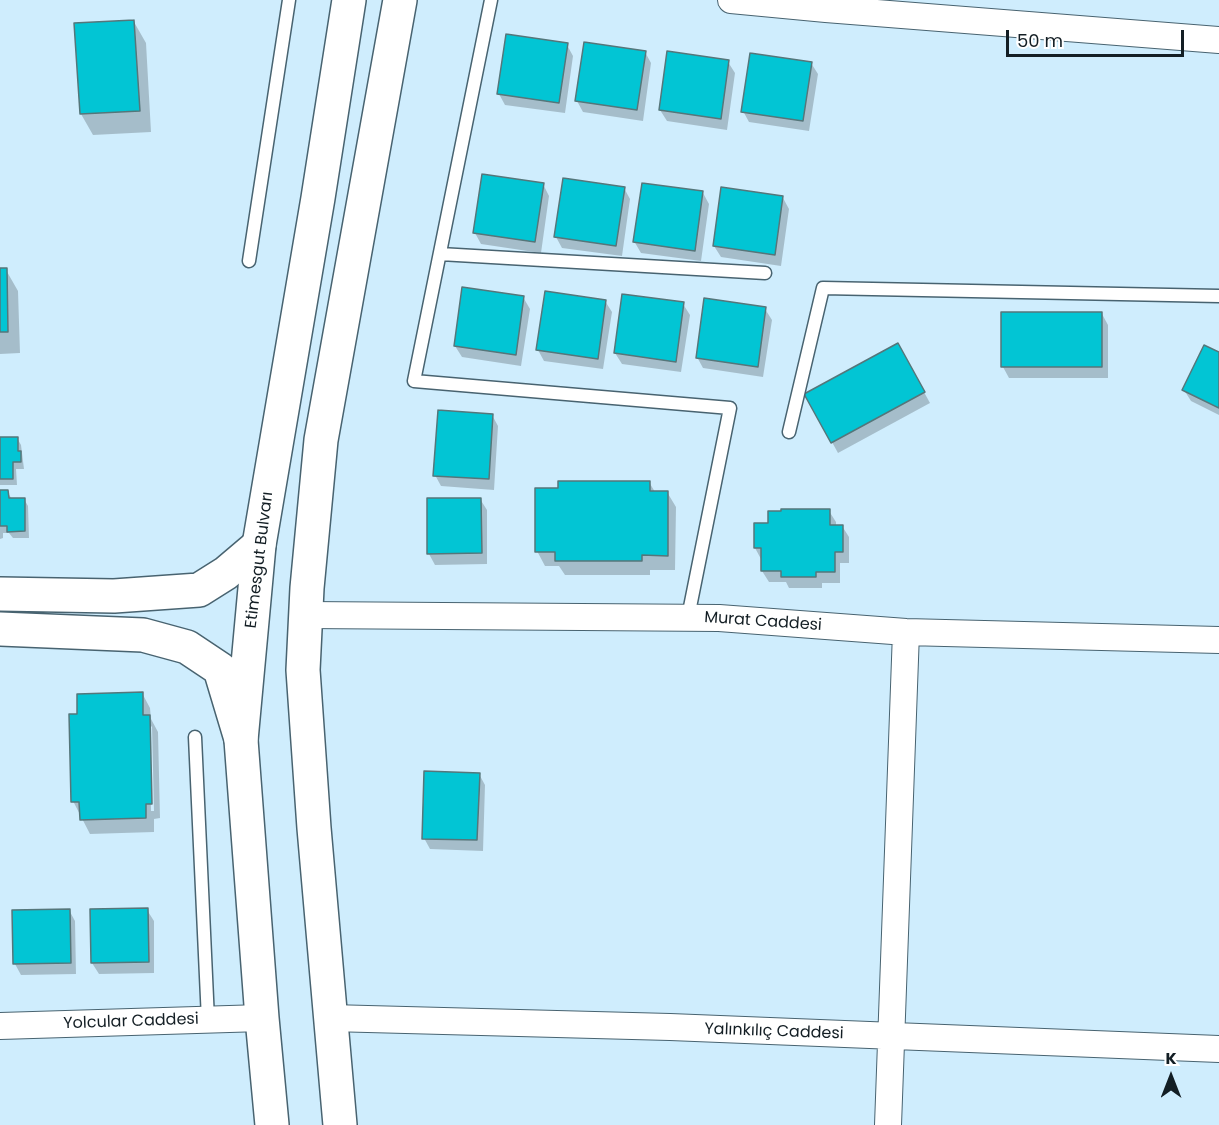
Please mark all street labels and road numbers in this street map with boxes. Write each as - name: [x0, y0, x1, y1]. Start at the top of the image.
- street label: Etimesgut Bulvarı: [242, 491, 278, 629]
- street label: Murat Caddesi: [704, 608, 822, 636]
- street label: Yolcular Caddesi: [63, 1010, 199, 1034]
- street label: Yalınkılıç Caddesi: [704, 1020, 844, 1044]

